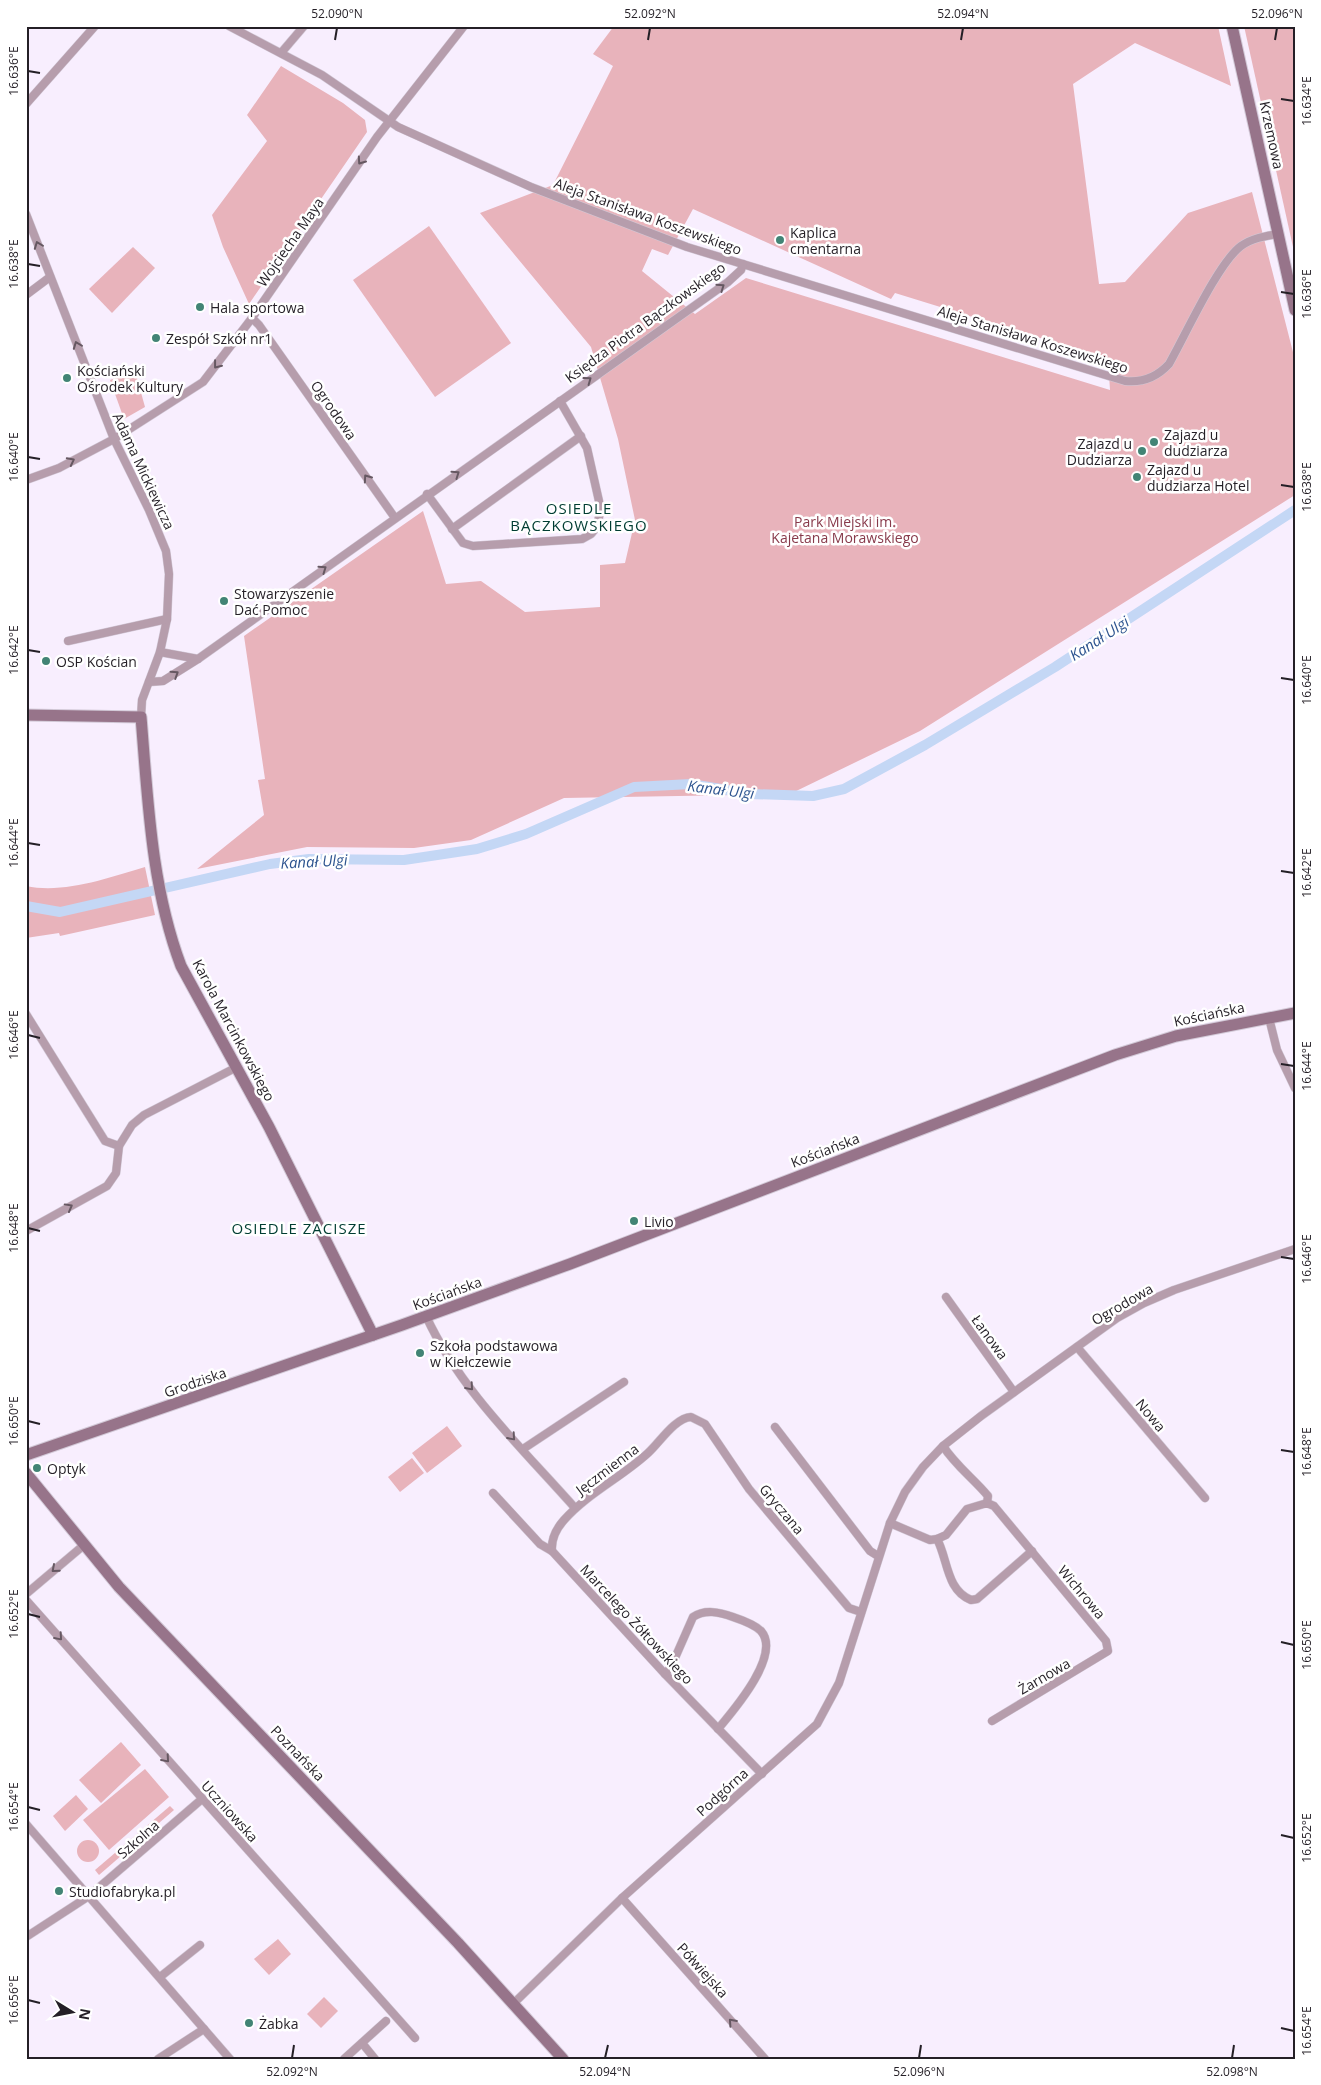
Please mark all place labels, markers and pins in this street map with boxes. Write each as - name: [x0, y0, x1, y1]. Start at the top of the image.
- place label: Kaplica cmentarna: [790, 223, 861, 258]
- marker: Kaplica cmentarna: [774, 234, 786, 246]
- place label: Hala sportowa: [210, 298, 304, 317]
- marker: Hala sportowa: [194, 301, 206, 313]
- place label: Zespół Szkół nr1: [166, 329, 272, 348]
- marker: Zespół Szkół nr1: [150, 332, 162, 344]
- place label: Kościański Ośrodek Kultury: [77, 361, 184, 396]
- marker: Kościański Ośrodek Kultury: [61, 372, 73, 384]
- place label: Zajazd u dudziarza: [1164, 425, 1228, 460]
- place label: Zajazd u Dudziarza: [1067, 434, 1132, 469]
- marker: Zajazd u dudziarza: [1148, 436, 1160, 448]
- marker: Zajazd u Dudziarza: [1136, 445, 1148, 457]
- place label: Zajazd u dudziarza Hotel: [1147, 460, 1249, 495]
- marker: Zajazd u dudziarza Hotel: [1131, 471, 1143, 483]
- place label: Stowarzyszenie Dać Pomoc: [234, 584, 334, 619]
- marker: Stowarzyszenie Dać Pomoc: [218, 595, 230, 607]
- place label: OSP Kościan: [56, 652, 137, 671]
- marker: OSP Kościan: [40, 655, 52, 667]
- place label: Livio: [644, 1212, 674, 1231]
- marker: Livio: [628, 1215, 640, 1227]
- place label: Szkoła podstawowa w Kiełczewie: [430, 1336, 558, 1371]
- marker: Szkoła podstawowa w Kiełczewie: [414, 1347, 426, 1359]
- place label: Optyk: [47, 1459, 86, 1478]
- marker: Optyk: [31, 1462, 43, 1474]
- place label: Studiofabryka.pl: [69, 1882, 175, 1901]
- marker: Studiofabryka.pl: [53, 1885, 65, 1897]
- place label: Żabka: [259, 2014, 299, 2033]
- marker: Żabka: [243, 2017, 255, 2029]

